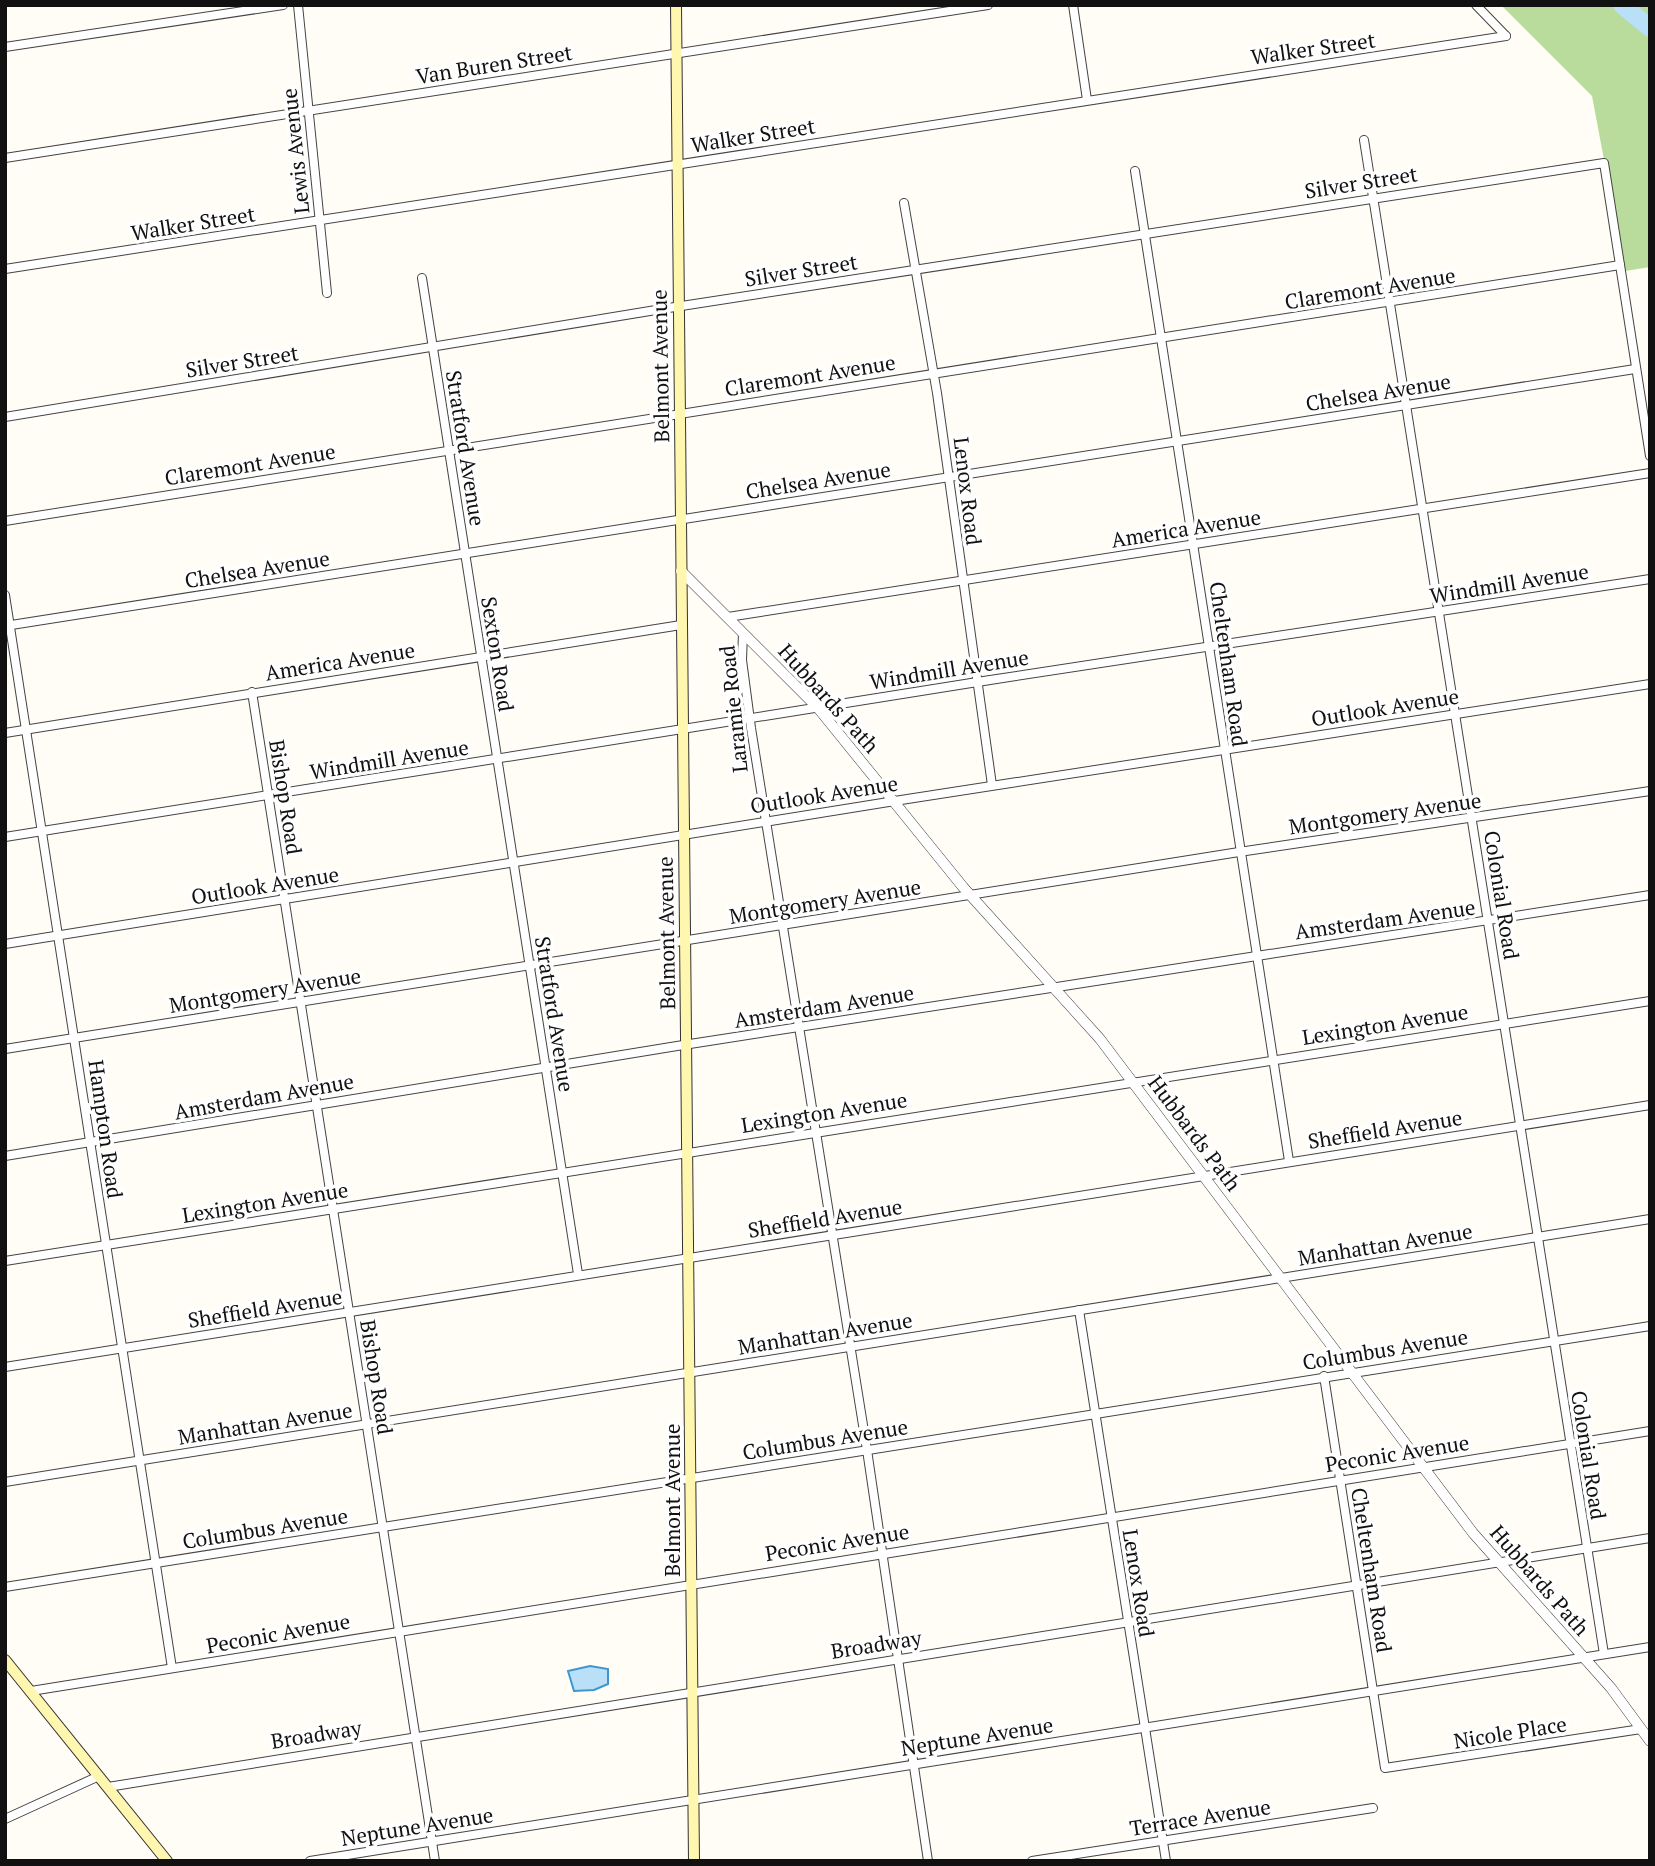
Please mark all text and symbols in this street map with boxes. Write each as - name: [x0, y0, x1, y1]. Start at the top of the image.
- street label: Walker Street: [1249, 25, 1377, 71]
- street label: Van Buren Street: [414, 38, 574, 90]
- street label: Lewis Avenue: [274, 87, 316, 215]
- street label: Walker Street: [689, 111, 817, 159]
- street label: Silver Street: [1303, 159, 1420, 205]
- street label: Walker Street: [129, 199, 257, 247]
- street label: Silver Street: [743, 247, 860, 293]
- street label: Claremont Avenue: [1283, 261, 1457, 315]
- street label: Belmont Avenue: [645, 289, 675, 443]
- street label: Silver Street: [184, 338, 301, 384]
- street label: Claremont Avenue: [723, 348, 897, 402]
- street label: Chelsea Avenue: [1303, 367, 1453, 417]
- street label: Stratford Avenue: [440, 368, 492, 528]
- street label: Lenox Road: [947, 435, 989, 547]
- street label: Claremont Avenue: [163, 437, 337, 491]
- street label: Chelsea Avenue: [743, 455, 893, 505]
- street label: America Avenue: [1109, 502, 1263, 554]
- street label: Chelsea Avenue: [182, 544, 332, 594]
- street label: Windmill Avenue: [1427, 557, 1591, 609]
- street label: Cheltenham Road: [1204, 580, 1255, 749]
- street label: Sexton Road: [475, 594, 521, 714]
- street label: America Avenue: [263, 635, 417, 687]
- street label: Hubbards Path: [772, 637, 886, 759]
- street label: Windmill Avenue: [867, 643, 1031, 695]
- street label: Laramie Road: [712, 644, 754, 774]
- street label: Outlook Avenue: [1309, 681, 1461, 733]
- street label: Windmill Avenue: [307, 733, 471, 785]
- street label: Bishop Road: [263, 737, 309, 857]
- street label: Outlook Avenue: [748, 768, 900, 820]
- street label: Montgomery Avenue: [1287, 786, 1483, 840]
- street label: Colonial Road: [1478, 828, 1526, 962]
- street label: Belmont Avenue: [651, 856, 681, 1010]
- street label: Outlook Avenue: [189, 859, 341, 911]
- street label: Montgomery Avenue: [727, 872, 923, 930]
- street label: Amsterdam Avenue: [1293, 892, 1477, 946]
- street label: Stratford Avenue: [529, 934, 581, 1094]
- street label: Montgomery Avenue: [167, 961, 363, 1019]
- street label: Amsterdam Avenue: [732, 978, 916, 1034]
- street label: Lexington Avenue: [1300, 997, 1470, 1051]
- street label: Hampton Road: [82, 1058, 130, 1200]
- street label: Amsterdam Avenue: [172, 1066, 356, 1126]
- street label: Hubbards Path: [1142, 1069, 1248, 1197]
- street label: Lexington Avenue: [739, 1085, 909, 1139]
- street label: Sheffield Avenue: [1306, 1103, 1464, 1155]
- street label: Lexington Avenue: [180, 1175, 350, 1229]
- street label: Sheffield Avenue: [746, 1192, 904, 1244]
- street label: Manhattan Avenue: [1296, 1216, 1474, 1272]
- street label: Sheffield Avenue: [186, 1282, 344, 1334]
- street label: Manhattan Avenue: [736, 1305, 914, 1361]
- street label: Bishop Road: [354, 1317, 400, 1437]
- street label: Columbus Avenue: [1300, 1322, 1470, 1376]
- street label: Colonial Road: [1565, 1388, 1613, 1522]
- street label: Manhattan Avenue: [176, 1395, 354, 1451]
- street label: Columbus Avenue: [740, 1412, 910, 1466]
- street label: Belmont Avenue: [658, 1423, 686, 1577]
- street label: Peconic Avenue: [1323, 1428, 1471, 1478]
- street label: Cheltenham Road: [1345, 1486, 1399, 1655]
- street label: Columbus Avenue: [180, 1501, 350, 1555]
- street label: Peconic Avenue: [763, 1517, 911, 1567]
- street label: Hubbards Path: [1484, 1519, 1596, 1641]
- street label: Lenox Road: [1117, 1527, 1161, 1639]
- street label: Peconic Avenue: [204, 1607, 352, 1659]
- street label: Broadway: [829, 1623, 924, 1665]
- street label: Nicole Place: [1451, 1709, 1569, 1755]
- street label: Neptune Avenue: [899, 1710, 1055, 1762]
- street label: Broadway: [269, 1713, 364, 1755]
- street label: Terrace Avenue: [1127, 1792, 1273, 1842]
- street label: Neptune Avenue: [339, 1800, 495, 1852]

